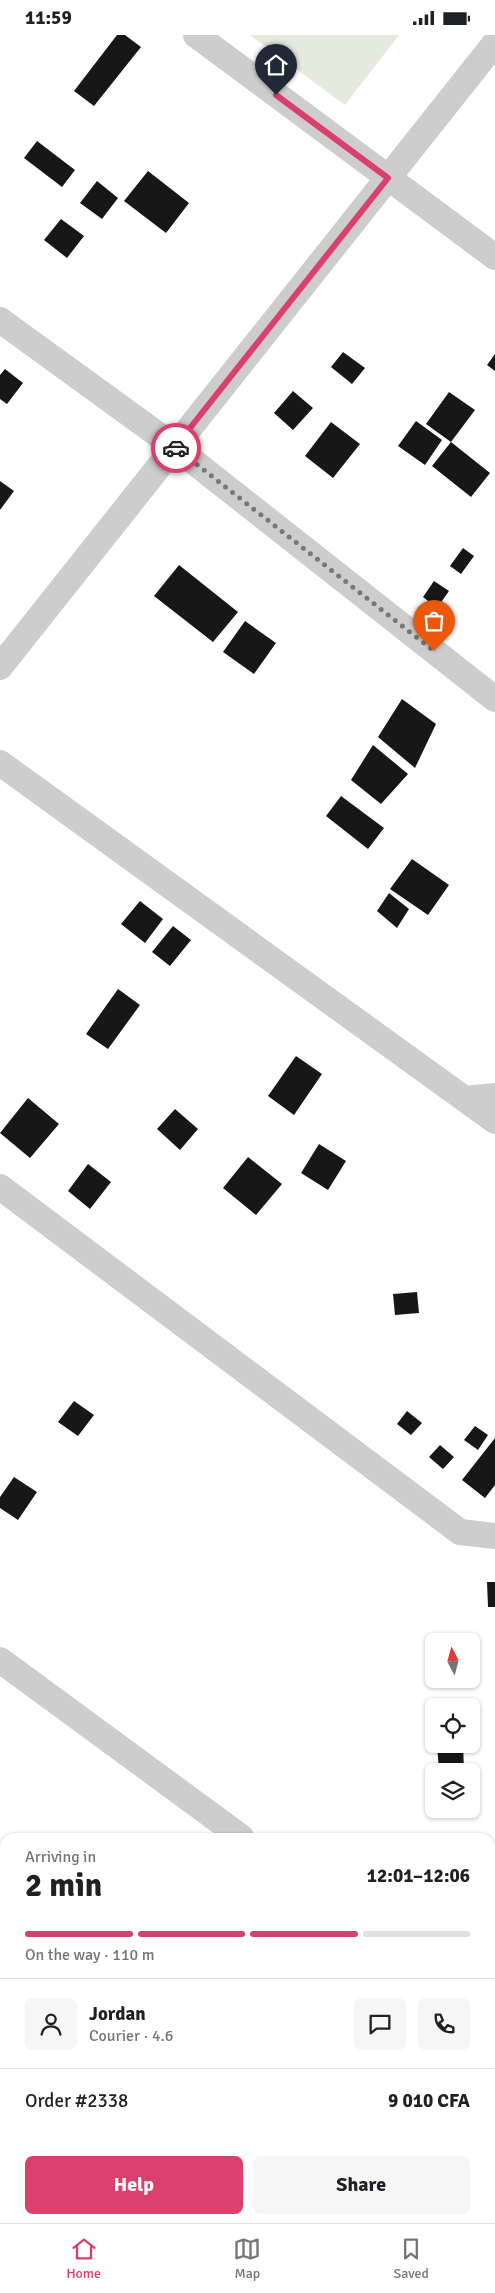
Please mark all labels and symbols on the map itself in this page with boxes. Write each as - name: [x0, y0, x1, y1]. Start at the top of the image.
- pin: [255, 44, 297, 95]
- courier: [151, 423, 201, 473]
- pin: [413, 600, 455, 651]
- north arrow: [425, 1633, 480, 1687]

